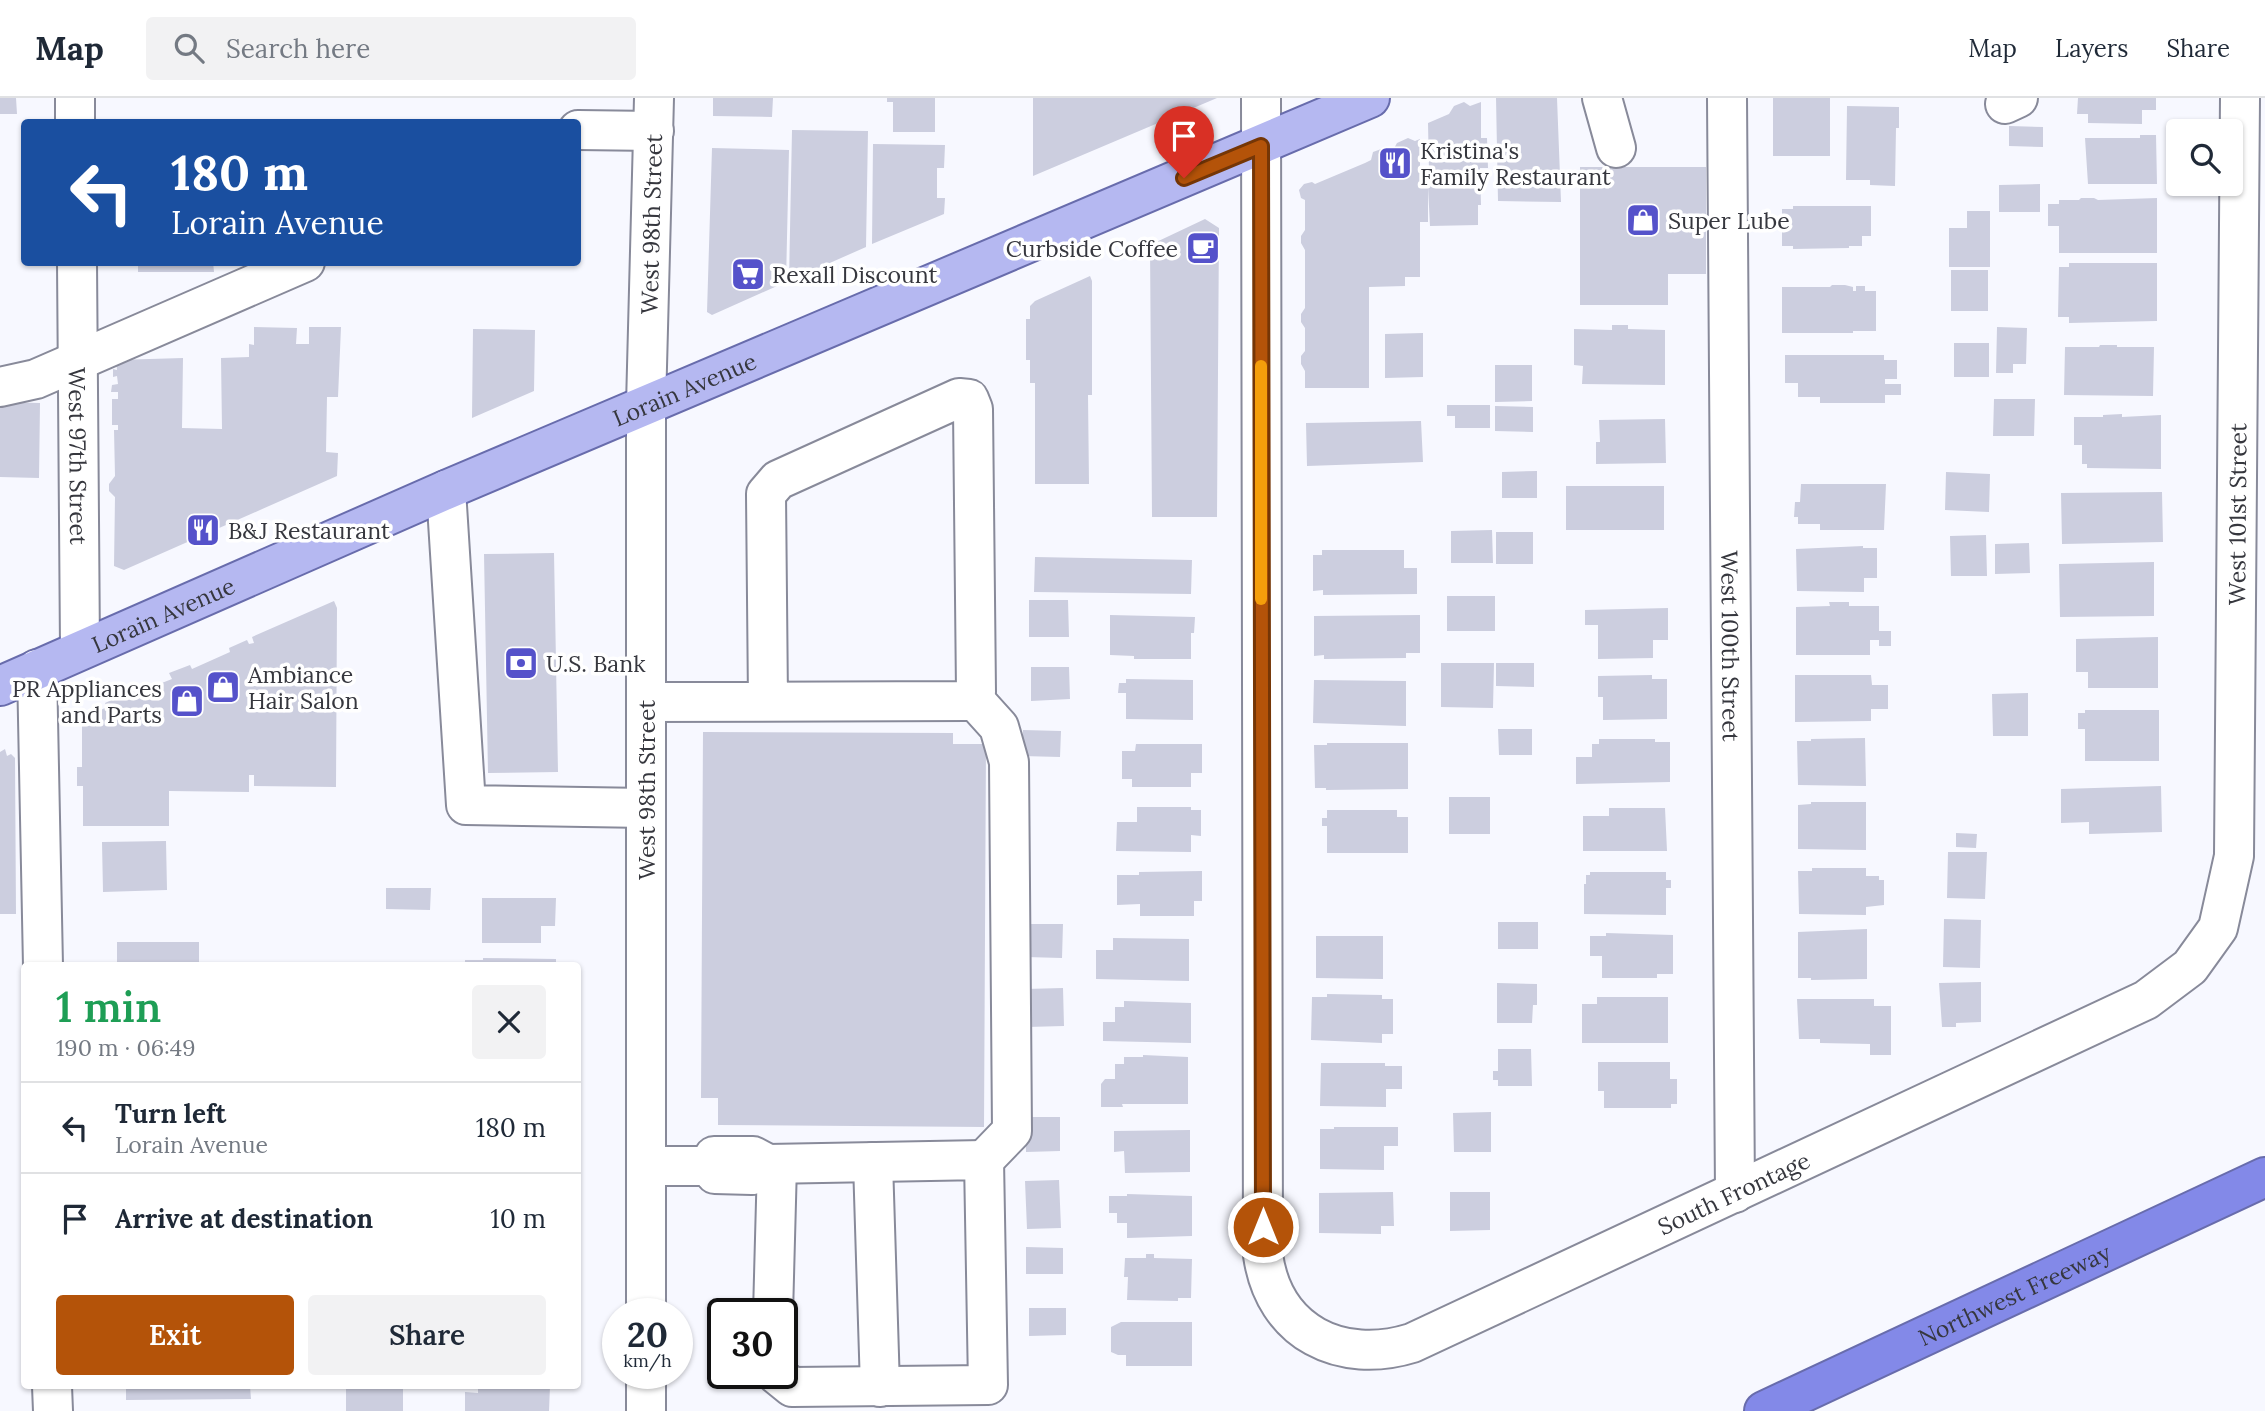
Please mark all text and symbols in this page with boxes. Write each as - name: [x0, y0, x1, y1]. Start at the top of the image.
- search box: [146, 17, 636, 80]
- text: Map: [35, 27, 104, 69]
- icon: search: [170, 29, 208, 67]
- text: Search here: [226, 32, 370, 65]
- text: Map: [1968, 33, 2017, 64]
- text: Layers: [2055, 33, 2128, 64]
- text: Share: [2166, 33, 2230, 64]
- pin: [1154, 106, 1214, 178]
- icon: arrive: [1165, 117, 1203, 155]
- map controls: [2166, 119, 2243, 196]
- button: search: [2166, 119, 2243, 196]
- street label: West 98th Street: [634, 133, 668, 315]
- place label: Kristina's Family Restaurant: [1420, 136, 1611, 191]
- text: 180 m: [171, 141, 308, 203]
- restaurant icon: Kristina's Family Restaurant: [1376, 144, 1414, 182]
- icon: left: [56, 147, 147, 238]
- shop icon: Super Lube: [1624, 201, 1662, 239]
- text: Lorain Avenue: [171, 202, 384, 243]
- place label: Super Lube: [1668, 206, 1790, 235]
- cafe icon: Curbside Coffee: [1184, 229, 1222, 267]
- place label: Curbside Coffee: [1006, 234, 1178, 263]
- supermarket icon: Rexall Discount: [729, 255, 767, 293]
- place label: Rexall Discount: [772, 260, 938, 289]
- street label: Lorain Avenue: [608, 346, 760, 432]
- street label: West 97th Street: [63, 367, 94, 545]
- street label: West 101st Street: [2221, 423, 2252, 605]
- restaurant icon: B&J Restaurant: [184, 511, 222, 549]
- place label: B&J Restaurant: [228, 516, 390, 545]
- street label: West 100th Street: [1716, 550, 1746, 742]
- street label: Lorain Avenue: [87, 570, 239, 658]
- bank icon: U.S. Bank: [502, 644, 540, 682]
- place label: U.S. Bank: [546, 649, 646, 678]
- place label: Ambiance Hair Salon: [247, 660, 359, 715]
- shop icon: Ambiance Hair Salon: [204, 668, 242, 706]
- place label: PR Appliances and Parts: [12, 674, 162, 729]
- shop icon: PR Appliances and Parts: [168, 682, 206, 720]
- street label: West 98th Street: [632, 700, 661, 880]
- text: 1 min: [56, 980, 161, 1034]
- button: close: [472, 985, 546, 1059]
- text: 190 m · 06:49: [56, 1033, 196, 1062]
- text: Turn left: [115, 1097, 226, 1130]
- icon: left: [56, 1109, 94, 1147]
- text: 180 m: [476, 1111, 546, 1144]
- text: Lorain Avenue: [115, 1130, 268, 1159]
- street label: South Frontage: [1653, 1145, 1814, 1241]
- position arrow: [1226, 1190, 1300, 1264]
- icon: arrive: [56, 1200, 94, 1238]
- text: Arrive at destination: [115, 1202, 373, 1235]
- text: 10 m: [490, 1202, 546, 1235]
- street label: Northwest Freeway: [1913, 1237, 2115, 1351]
- button: Exit: [56, 1295, 294, 1375]
- button: Share: [308, 1295, 546, 1375]
- speed limit sign: 30: [707, 1298, 798, 1389]
- text: 20: [627, 1312, 668, 1357]
- text: km/h: [623, 1349, 672, 1372]

